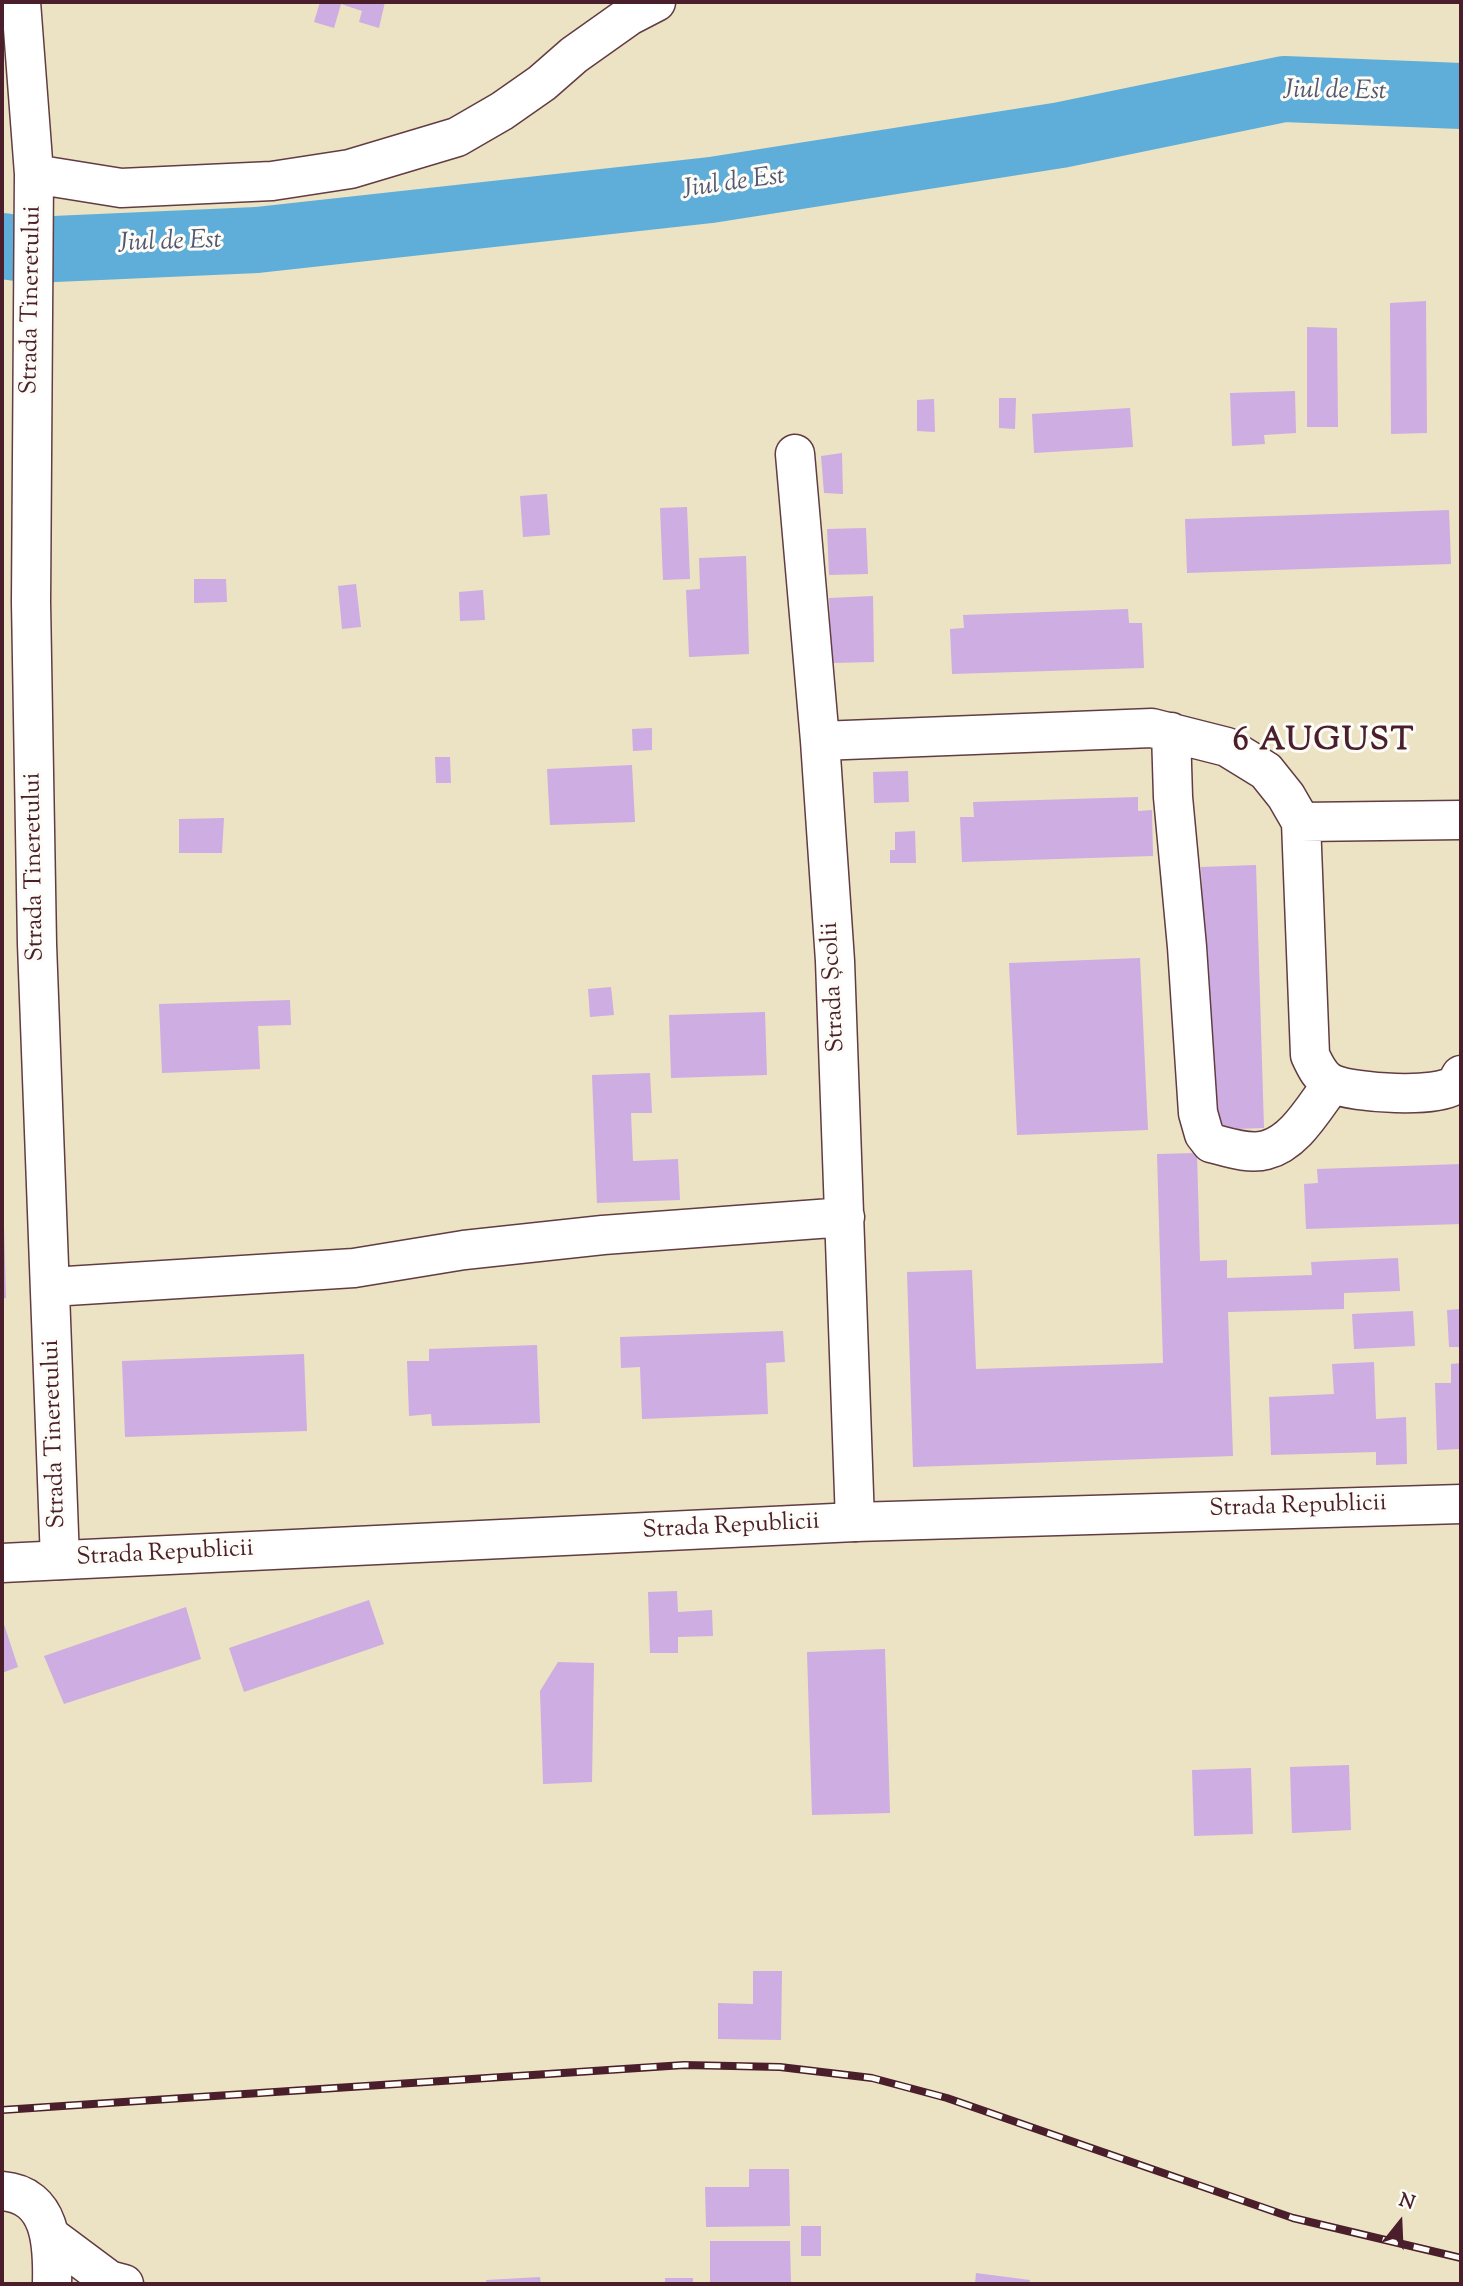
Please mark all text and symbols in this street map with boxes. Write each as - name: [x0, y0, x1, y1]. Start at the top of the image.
- water label: Jiul de Est: [1283, 77, 1387, 109]
- water label: Jiul de Est: [681, 162, 787, 208]
- street label: Strada Tineretului: [17, 205, 49, 395]
- water label: Jiul de Est: [118, 227, 222, 261]
- district label: 6 AUGUST: [1234, 725, 1414, 763]
- street label: Strada Tineretului: [20, 772, 52, 962]
- street label: Strada Școlii: [817, 921, 853, 1053]
- street label: Strada Tineretului: [38, 1339, 74, 1529]
- street label: Strada Republicii: [1209, 1491, 1387, 1525]
- street label: Strada Republicii: [642, 1509, 820, 1547]
- street label: Strada Republicii: [76, 1536, 254, 1574]
- text: N: [1395, 2187, 1418, 2218]
- north arrow: [1365, 2188, 1435, 2258]

